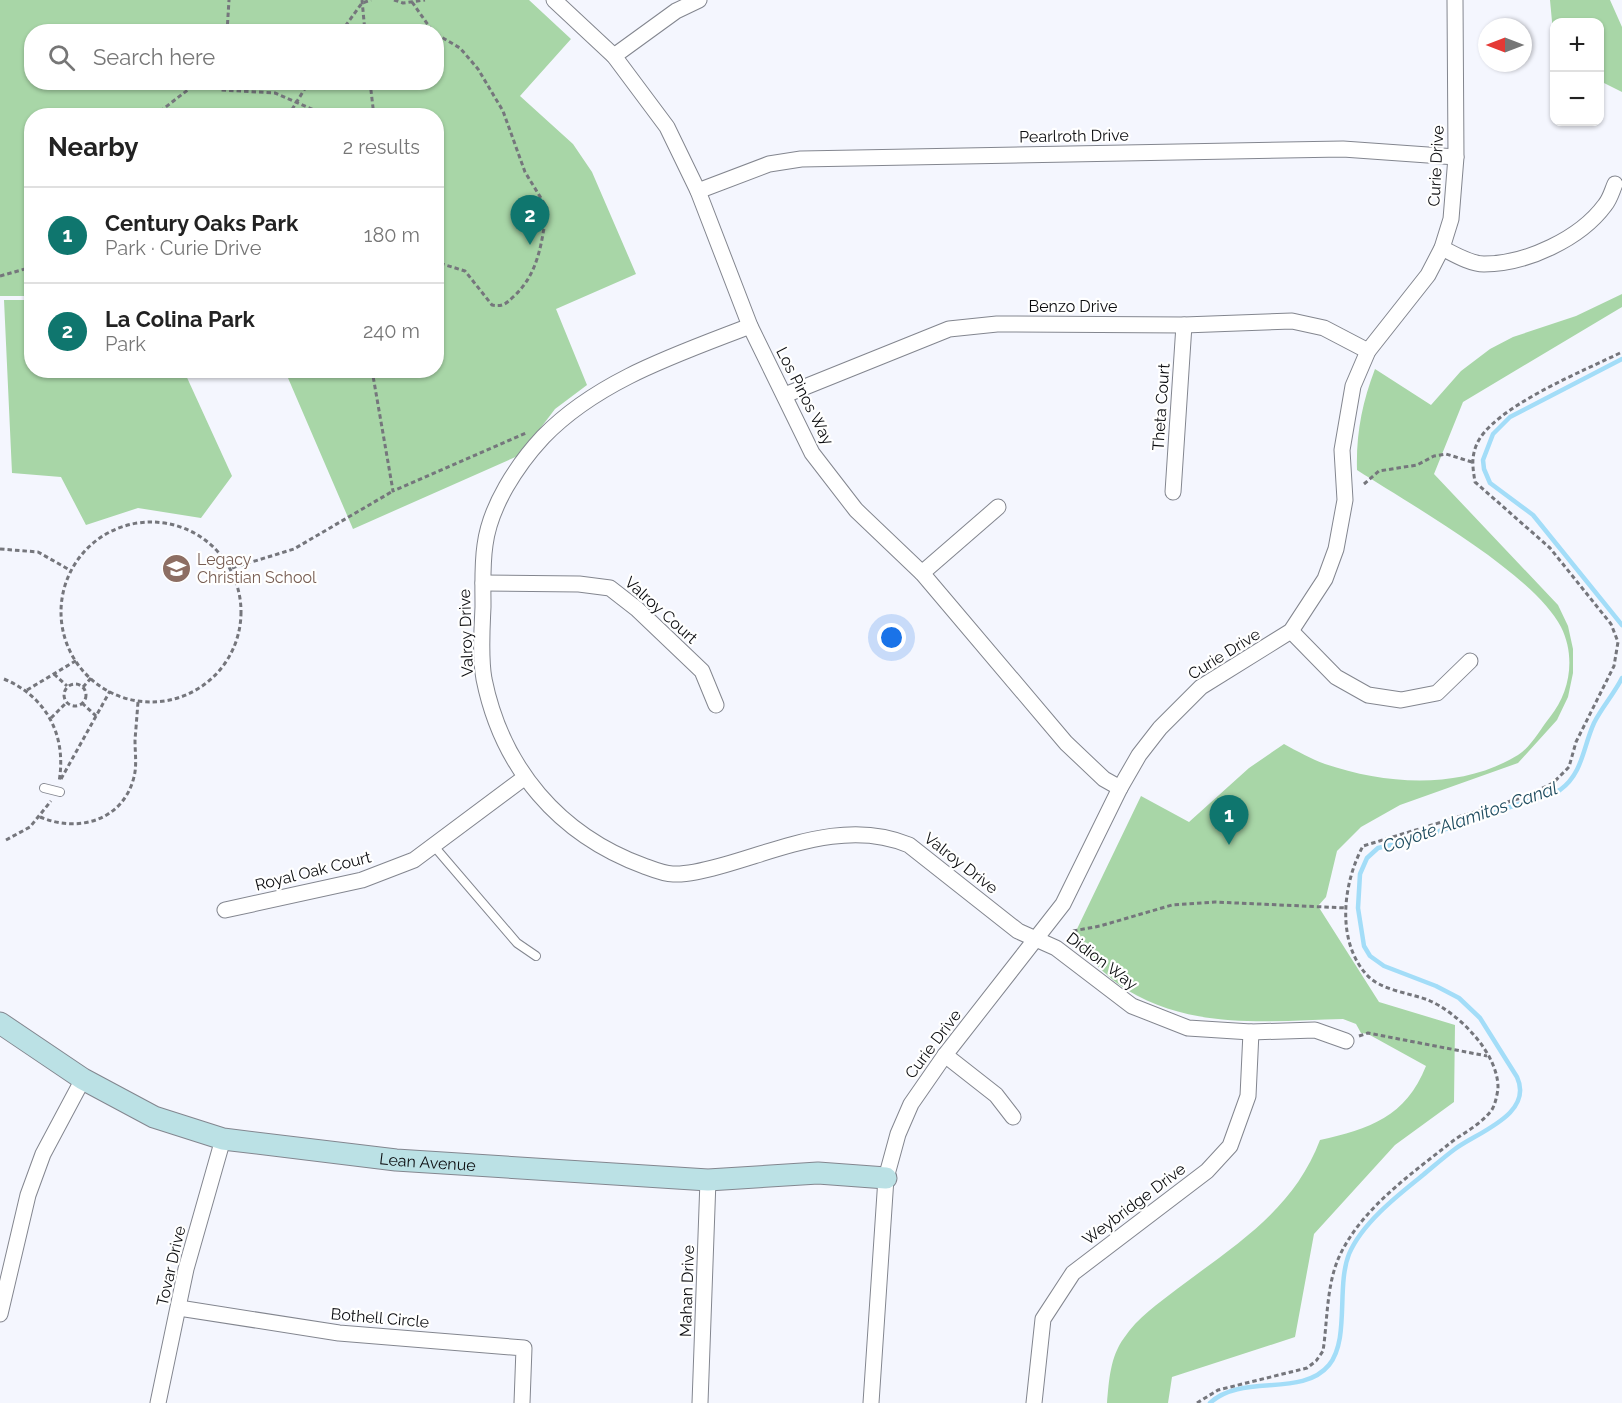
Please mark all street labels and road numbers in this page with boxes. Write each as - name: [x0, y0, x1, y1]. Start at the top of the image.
- street label: Curie Drive: [1424, 125, 1448, 207]
- street label: Pearlroth Drive: [1019, 126, 1129, 146]
- street label: Benzo Drive: [1029, 297, 1117, 316]
- street label: Los Pinos Way: [772, 344, 838, 448]
- street label: Theta Court: [1148, 362, 1174, 451]
- street label: Valroy Court: [621, 572, 702, 648]
- street label: Valroy Drive: [455, 589, 477, 677]
- street label: Curie Drive: [1185, 624, 1263, 684]
- street label: Valroy Drive: [920, 828, 1002, 898]
- street label: Royal Oak Court: [253, 847, 374, 895]
- street label: Didion Way: [1063, 928, 1141, 994]
- street label: Curie Drive: [901, 1006, 965, 1082]
- street label: Lean Avenue: [378, 1149, 476, 1175]
- street label: Weybridge Drive: [1079, 1159, 1189, 1249]
- street label: Tovar Drive: [153, 1224, 189, 1308]
- street label: Mahan Drive: [676, 1245, 698, 1337]
- street label: Bothell Circle: [330, 1304, 430, 1332]

